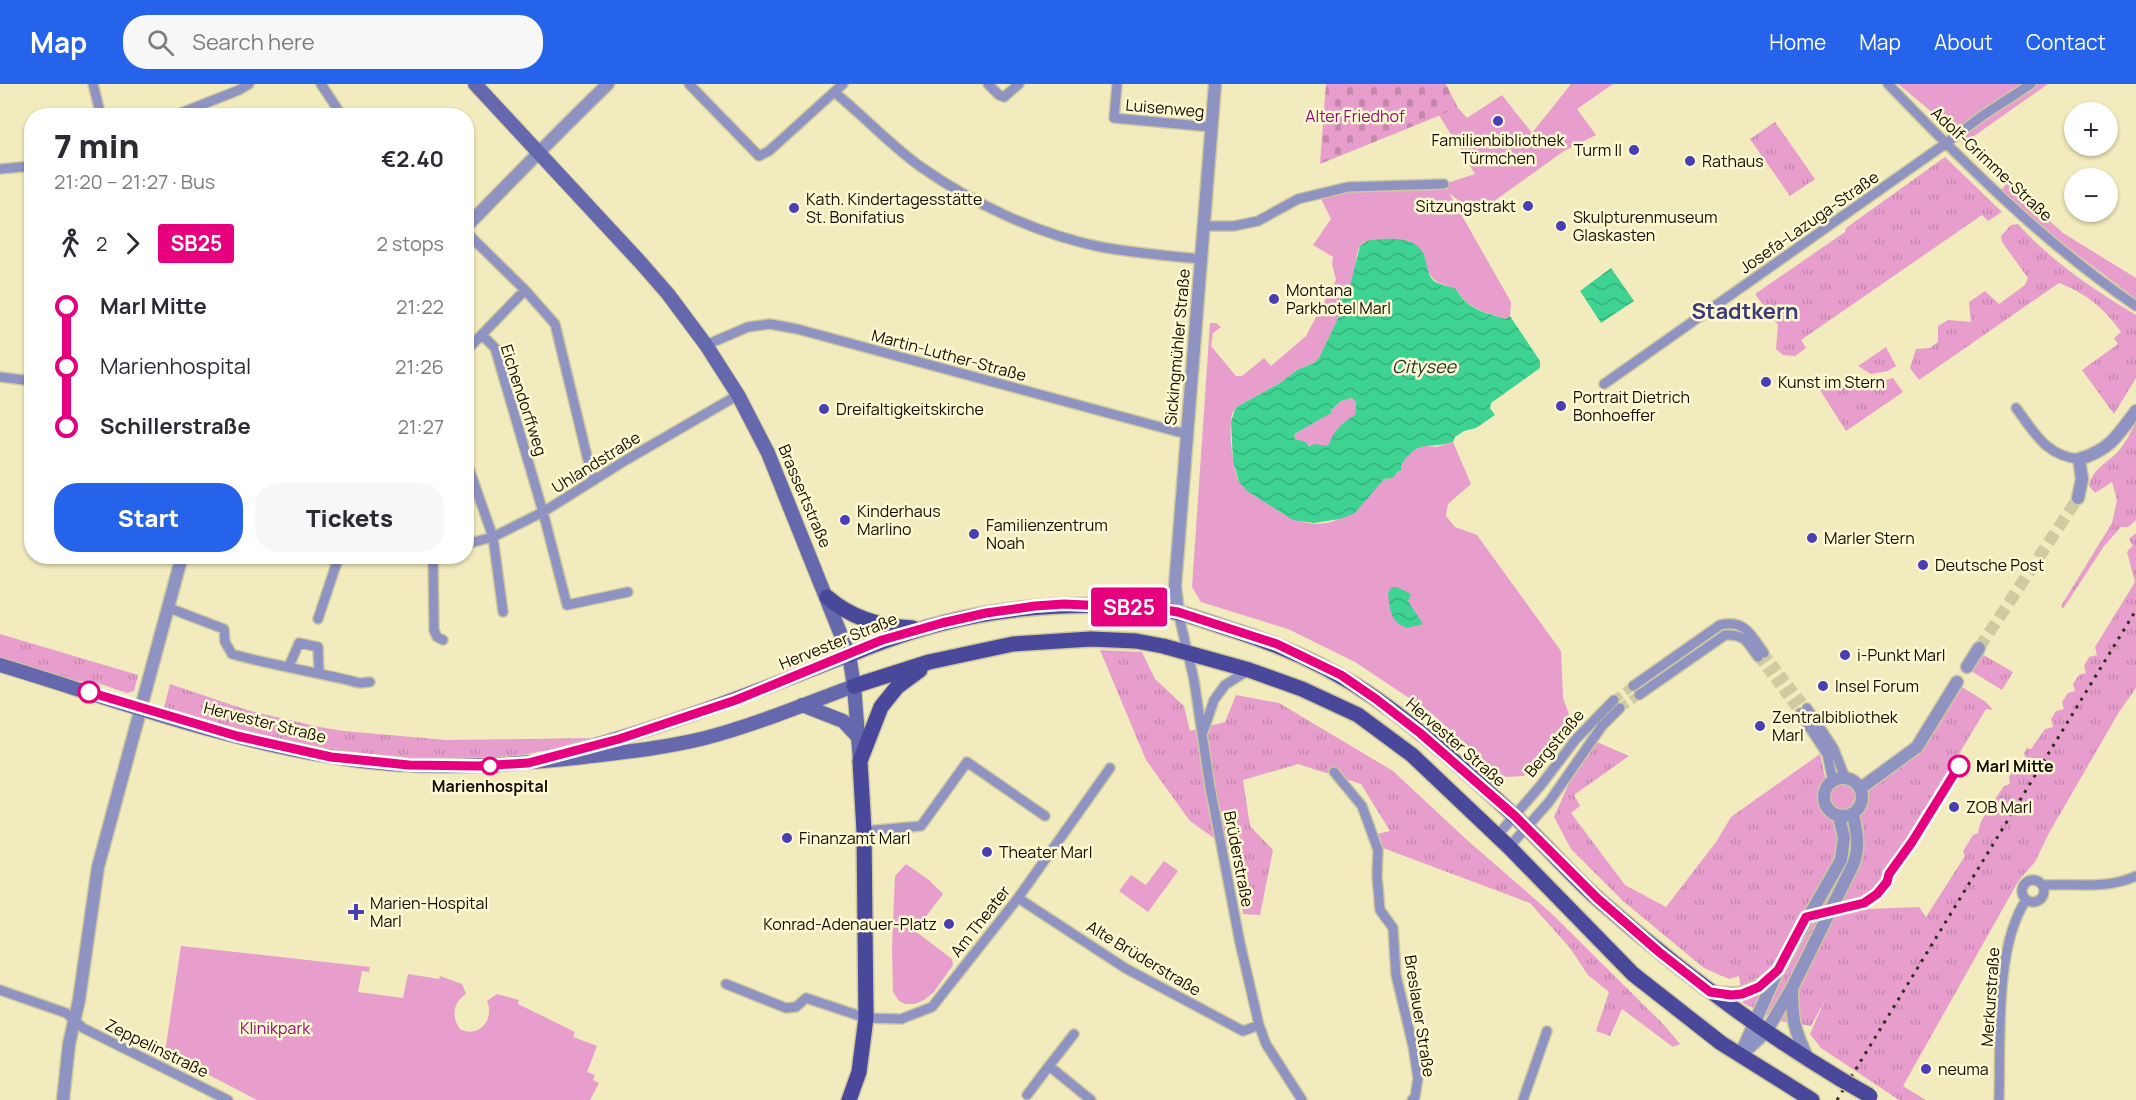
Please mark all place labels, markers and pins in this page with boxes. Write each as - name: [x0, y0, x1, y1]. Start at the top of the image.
- marker: Familienbibliothek Türmchen: [1491, 114, 1505, 128]
- place label: Familienbibliothek Türmchen: [1432, 129, 1565, 169]
- place label: Turm II: [1574, 139, 1622, 161]
- marker: Turm II: [1627, 143, 1641, 157]
- place label: Rathaus: [1702, 150, 1764, 172]
- marker: Rathaus: [1683, 154, 1697, 168]
- place label: Kath. Kindertagesstätte St. Bonifatius: [806, 188, 982, 228]
- place label: Sitzungstrakt: [1416, 195, 1516, 217]
- marker: Sitzungstrakt: [1521, 199, 1535, 213]
- marker: Kath. Kindertagesstätte St. Bonifatius: [787, 201, 801, 215]
- place label: Skulpturenmuseum Glaskasten: [1573, 206, 1718, 246]
- marker: Skulpturenmuseum Glaskasten: [1554, 219, 1568, 233]
- place label: Montana Parkhotel Marl: [1286, 279, 1391, 319]
- marker: Montana Parkhotel Marl: [1267, 292, 1281, 306]
- place label: Kunst im Stern: [1778, 371, 1885, 393]
- marker: Kunst im Stern: [1759, 375, 1773, 389]
- place label: Portrait Dietrich Bonhoeffer: [1573, 386, 1690, 426]
- place label: Dreifaltigkeitskirche: [836, 398, 984, 420]
- marker: Portrait Dietrich Bonhoeffer: [1554, 399, 1568, 413]
- marker: Dreifaltigkeitskirche: [817, 402, 831, 416]
- place label: Kinderhaus Marlino: [857, 500, 941, 540]
- marker: Kinderhaus Marlino: [838, 513, 852, 527]
- place label: Familienzentrum Noah: [986, 514, 1108, 554]
- marker: Familienzentrum Noah: [967, 527, 981, 541]
- place label: Marler Stern: [1824, 527, 1915, 549]
- marker: Marler Stern: [1805, 531, 1819, 545]
- place label: Deutsche Post: [1935, 554, 2044, 576]
- marker: Deutsche Post: [1916, 558, 1930, 572]
- place label: i-Punkt Marl: [1857, 644, 1946, 666]
- marker: i-Punkt Marl: [1838, 648, 1852, 662]
- place label: Insel Forum: [1835, 675, 1919, 697]
- marker: Insel Forum: [1816, 679, 1830, 693]
- unlabelled marker: [78, 681, 100, 703]
- place label: Zentralbibliothek Marl: [1772, 706, 1899, 746]
- marker: Zentralbibliothek Marl: [1753, 719, 1767, 733]
- marker: Marl Mitte: [1948, 755, 1970, 777]
- place label: Marl Mitte: [1976, 755, 2054, 777]
- marker: Marienhospital: [481, 757, 499, 775]
- place label: Marienhospital: [432, 775, 548, 797]
- place label: ZOB Marl: [1966, 796, 2032, 818]
- marker: ZOB Marl: [1947, 800, 1961, 814]
- place label: Finanzamt Marl: [799, 827, 911, 849]
- marker: Finanzamt Marl: [780, 831, 794, 845]
- place label: Theater Marl: [999, 841, 1092, 863]
- marker: Theater Marl: [980, 845, 994, 859]
- place label: Marien-Hospital Marl: [370, 892, 488, 932]
- marker: Marien-Hospital Marl: [347, 903, 365, 921]
- place label: Konrad-Adenauer-Platz: [763, 913, 937, 935]
- marker: Konrad-Adenauer-Platz: [942, 917, 956, 931]
- place label: neuma: [1938, 1058, 1989, 1080]
- marker: neuma: [1919, 1062, 1933, 1076]

